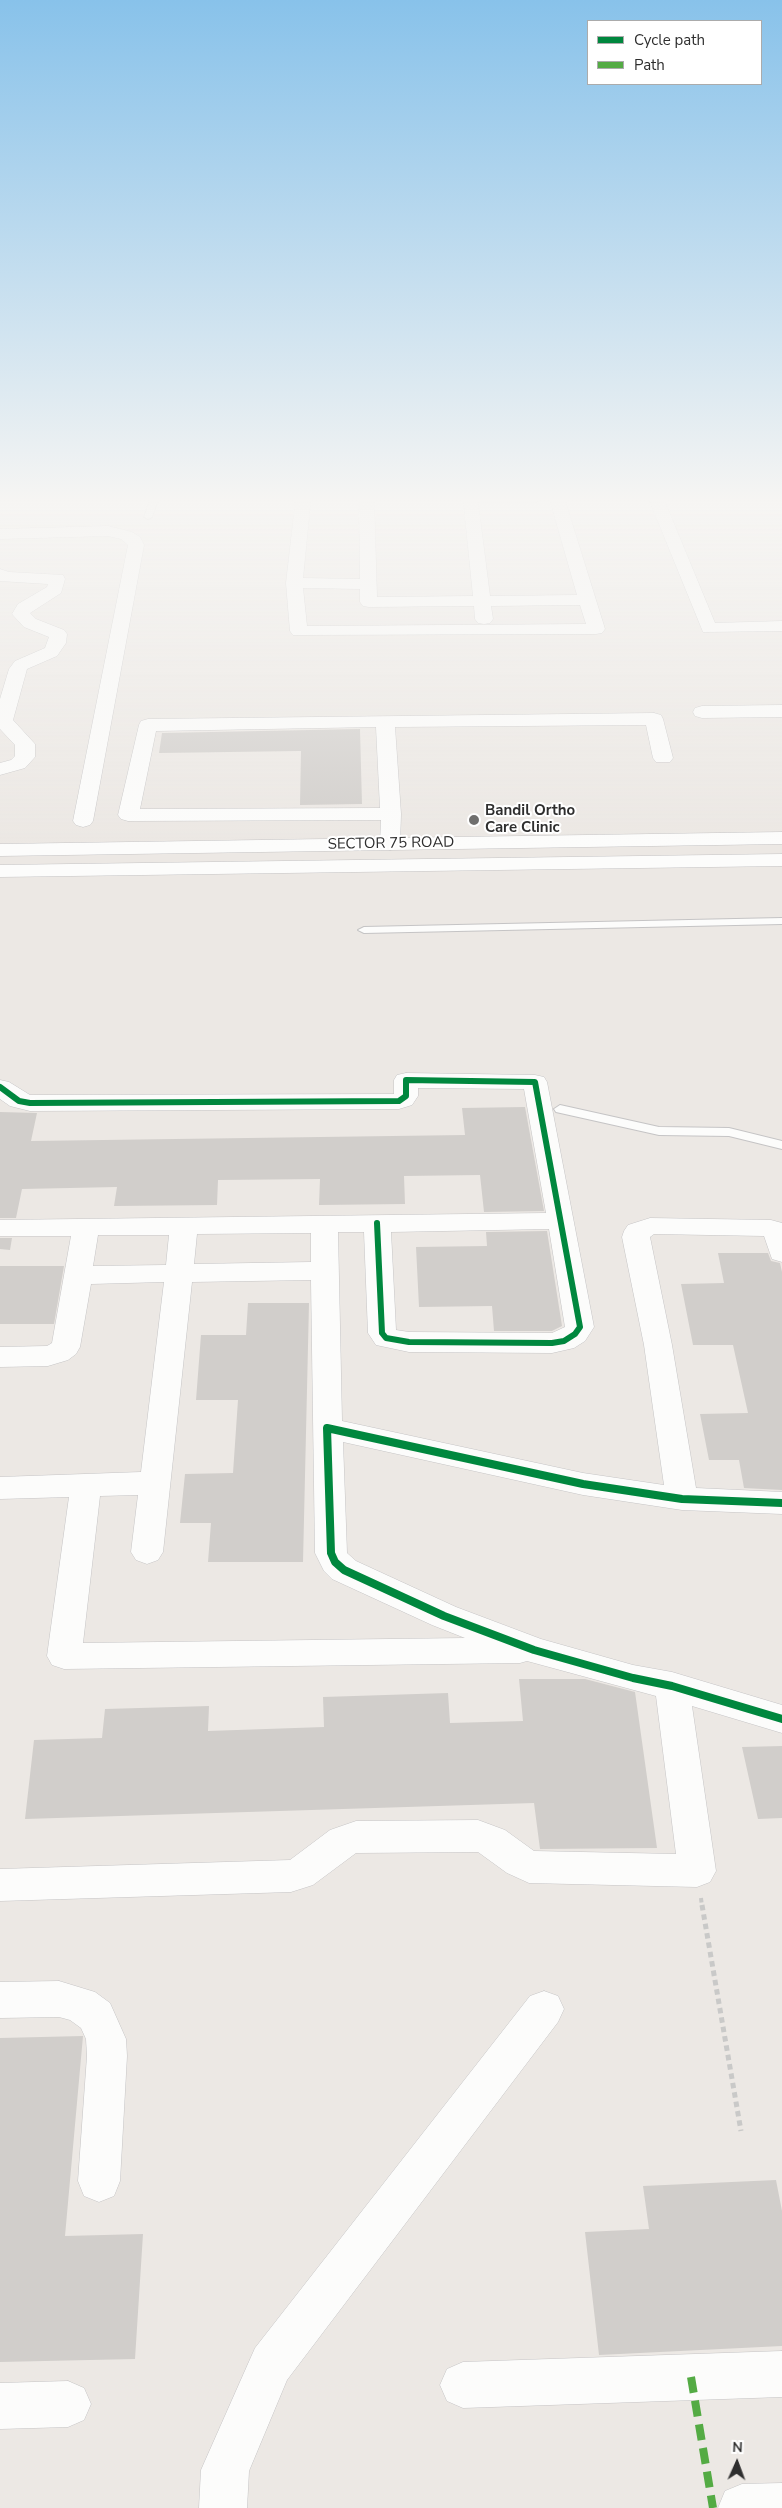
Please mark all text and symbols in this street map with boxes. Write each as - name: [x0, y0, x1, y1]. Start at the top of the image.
- legend: [587, 20, 762, 85]
- text: Cycle path: [634, 30, 705, 50]
- text: Path: [634, 55, 665, 75]
- place label: Bandil Ortho Care Clinic: [485, 802, 575, 837]
- marker: Bandil Ortho Care Clinic: [467, 813, 481, 827]
- street label: SECTOR 75 ROAD: [327, 834, 455, 854]
- north arrow: [712, 2438, 762, 2488]
- text: N: [732, 2438, 743, 2457]

